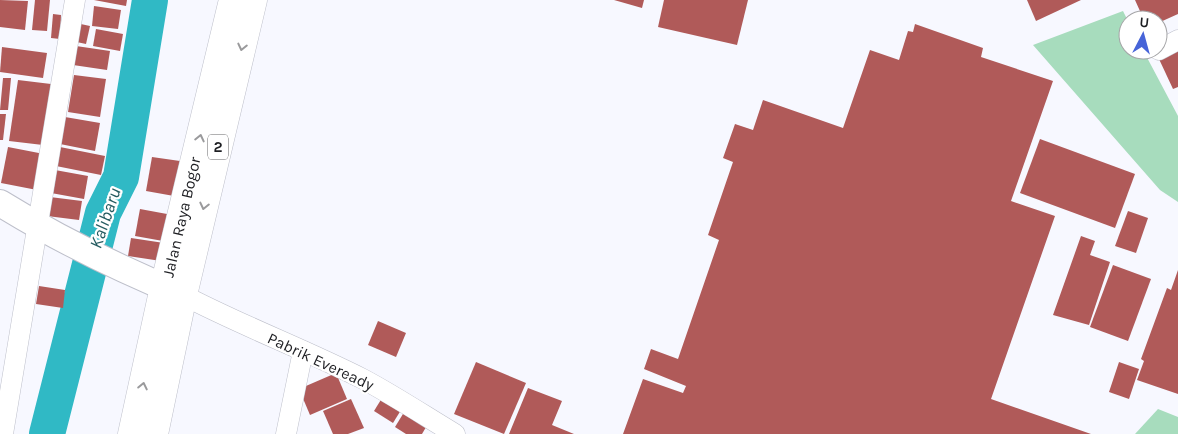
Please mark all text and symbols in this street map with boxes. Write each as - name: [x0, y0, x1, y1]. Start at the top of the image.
- north arrow: [1118, 10, 1168, 60]
- text: U: [1139, 14, 1150, 32]
- one-way arrow: [237, 43, 248, 52]
- one-way arrow: [194, 133, 205, 142]
- road number: 2: [208, 134, 228, 160]
- street label: Jalan Raya Bogor: [158, 155, 205, 279]
- water label: Kalibaru: [84, 185, 126, 251]
- one-way arrow: [199, 201, 210, 210]
- street label: Pabrik Eveready: [264, 328, 378, 395]
- one-way arrow: [137, 382, 148, 391]

